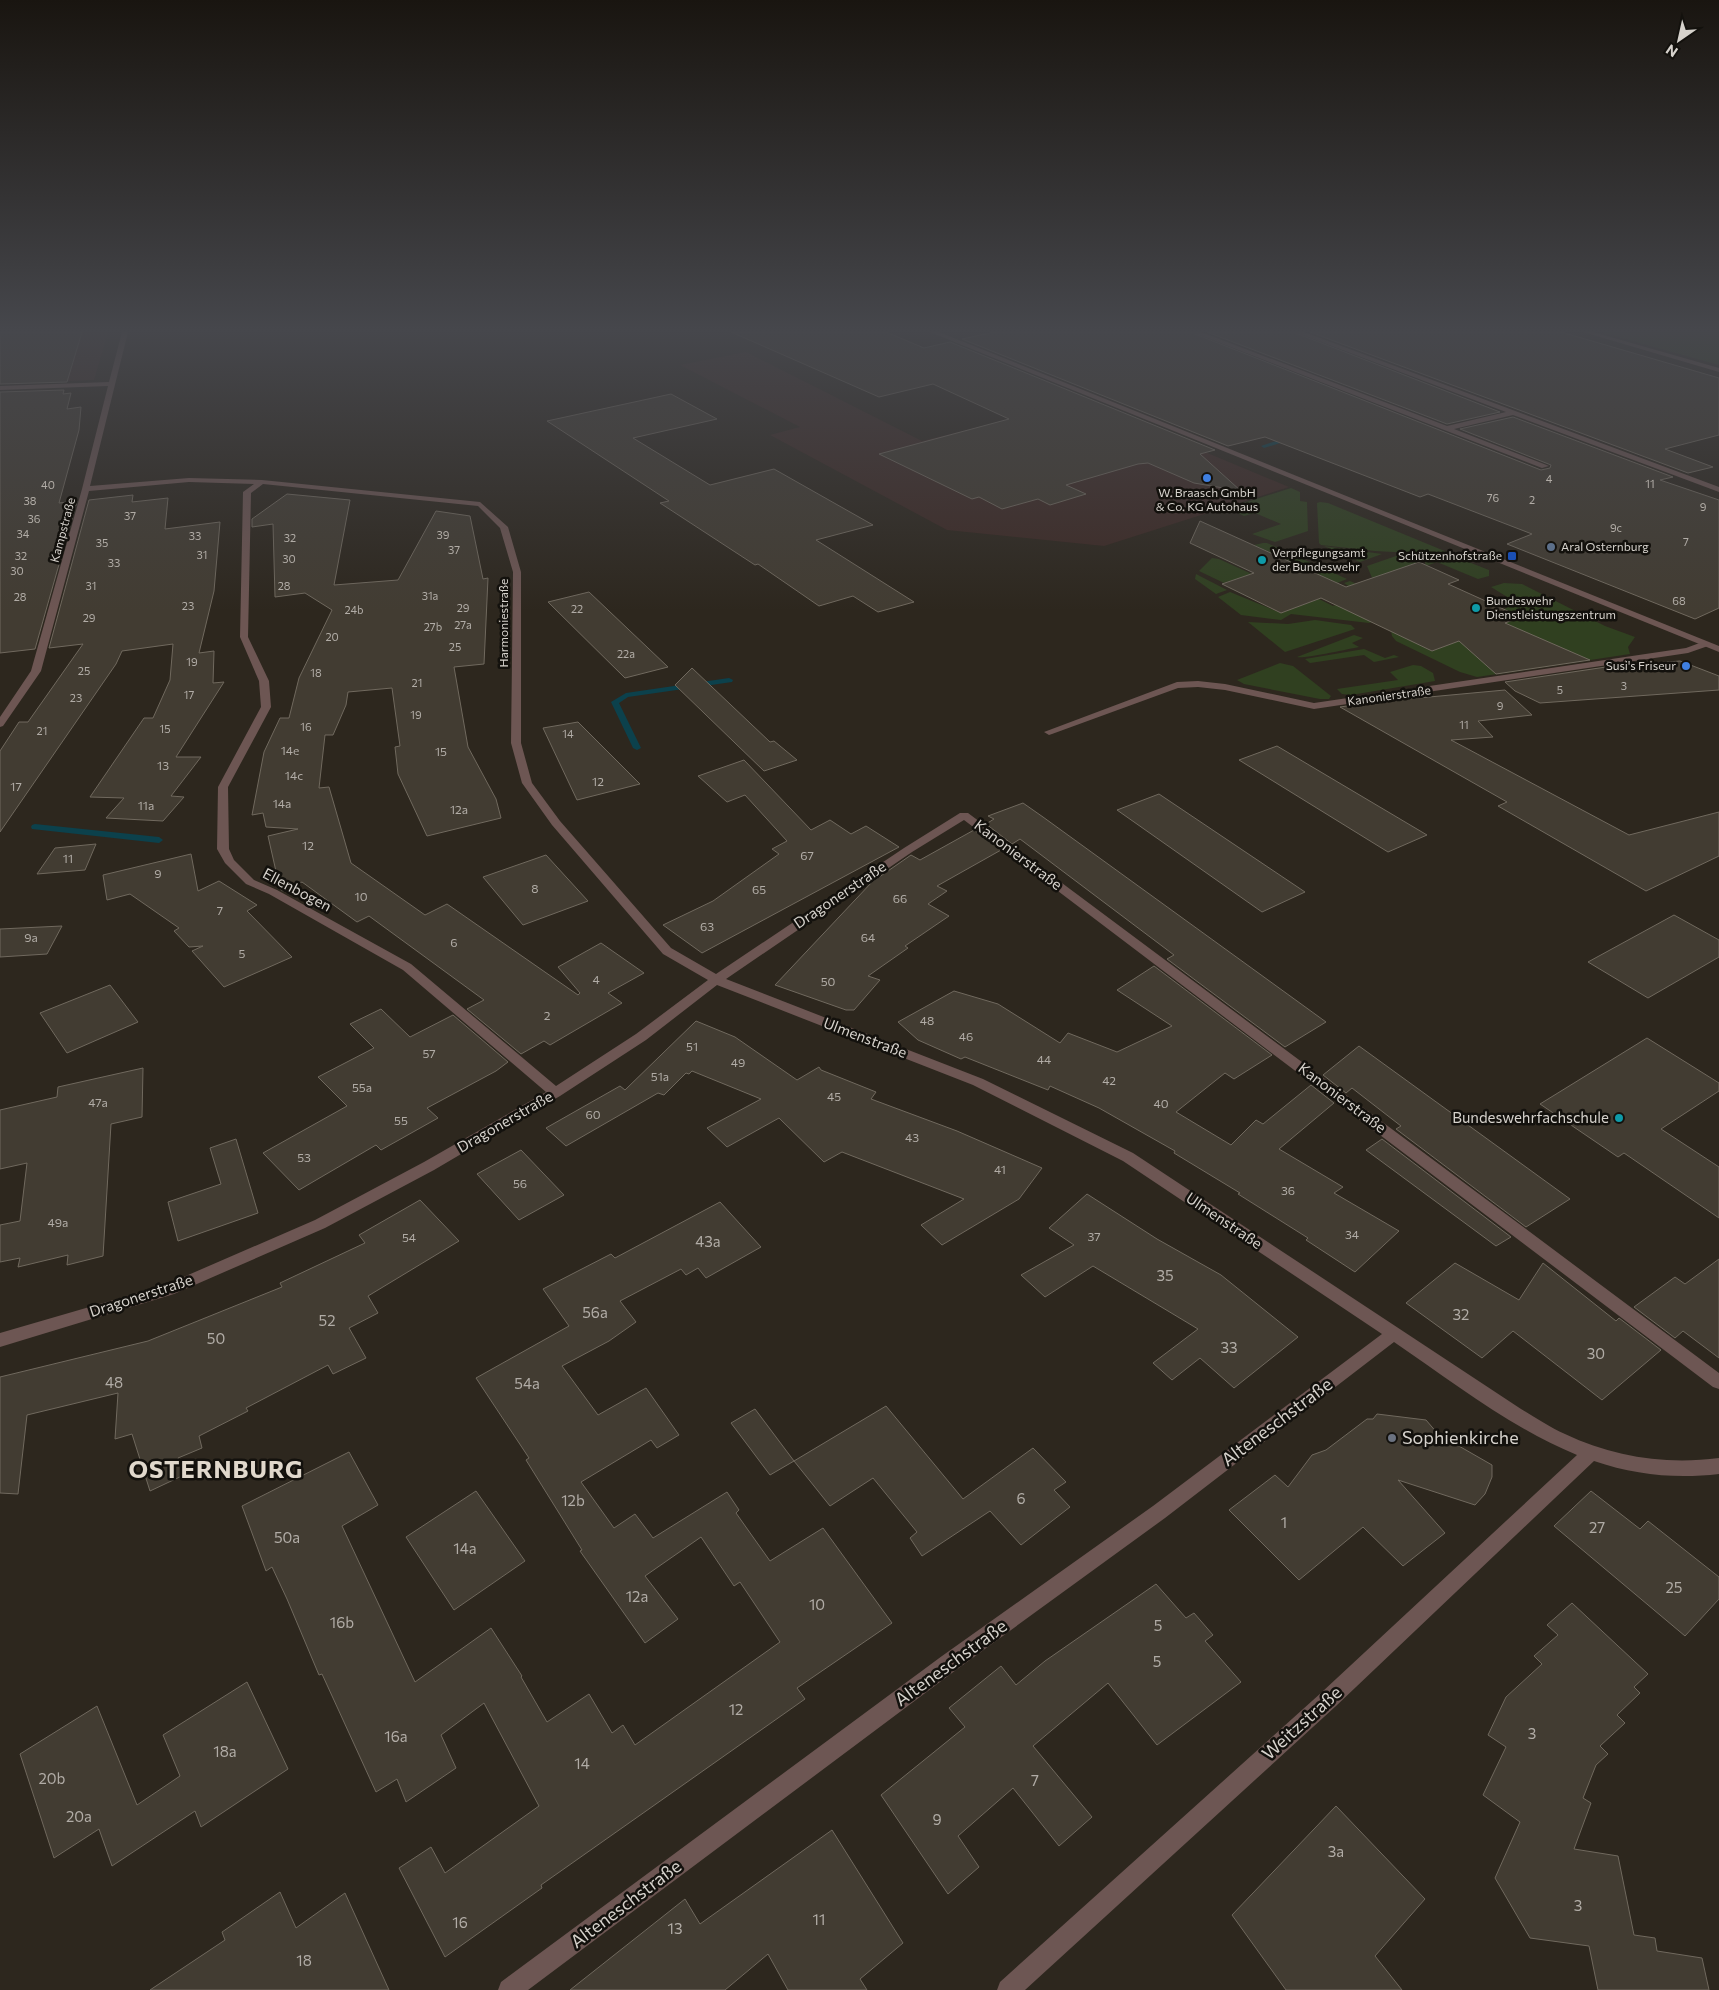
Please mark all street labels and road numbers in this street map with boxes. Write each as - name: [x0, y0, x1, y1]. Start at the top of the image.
- street label: Kampstraße: [47, 496, 77, 564]
- street label: Harmoniestraße: [496, 579, 510, 667]
- street label: Kanonierstraße: [1346, 682, 1432, 708]
- street label: Kanonierstraße: [971, 815, 1066, 893]
- street label: Dragonerstraße: [790, 857, 889, 932]
- street label: Ellenbogen: [260, 863, 335, 915]
- street label: Ulmenstraße: [821, 1013, 910, 1061]
- street label: Kanonierstraße: [1295, 1058, 1390, 1136]
- street label: Dragonerstraße: [453, 1086, 556, 1156]
- street label: Ulmenstraße: [1183, 1188, 1266, 1252]
- street label: Dragonerstraße: [87, 1270, 195, 1320]
- street label: Alteneschstraße: [1217, 1372, 1336, 1470]
- street label: Alteneschstraße: [890, 1614, 1011, 1710]
- street label: Weitzstraße: [1257, 1681, 1346, 1764]
- street label: Alteneschstraße: [566, 1854, 685, 1952]

